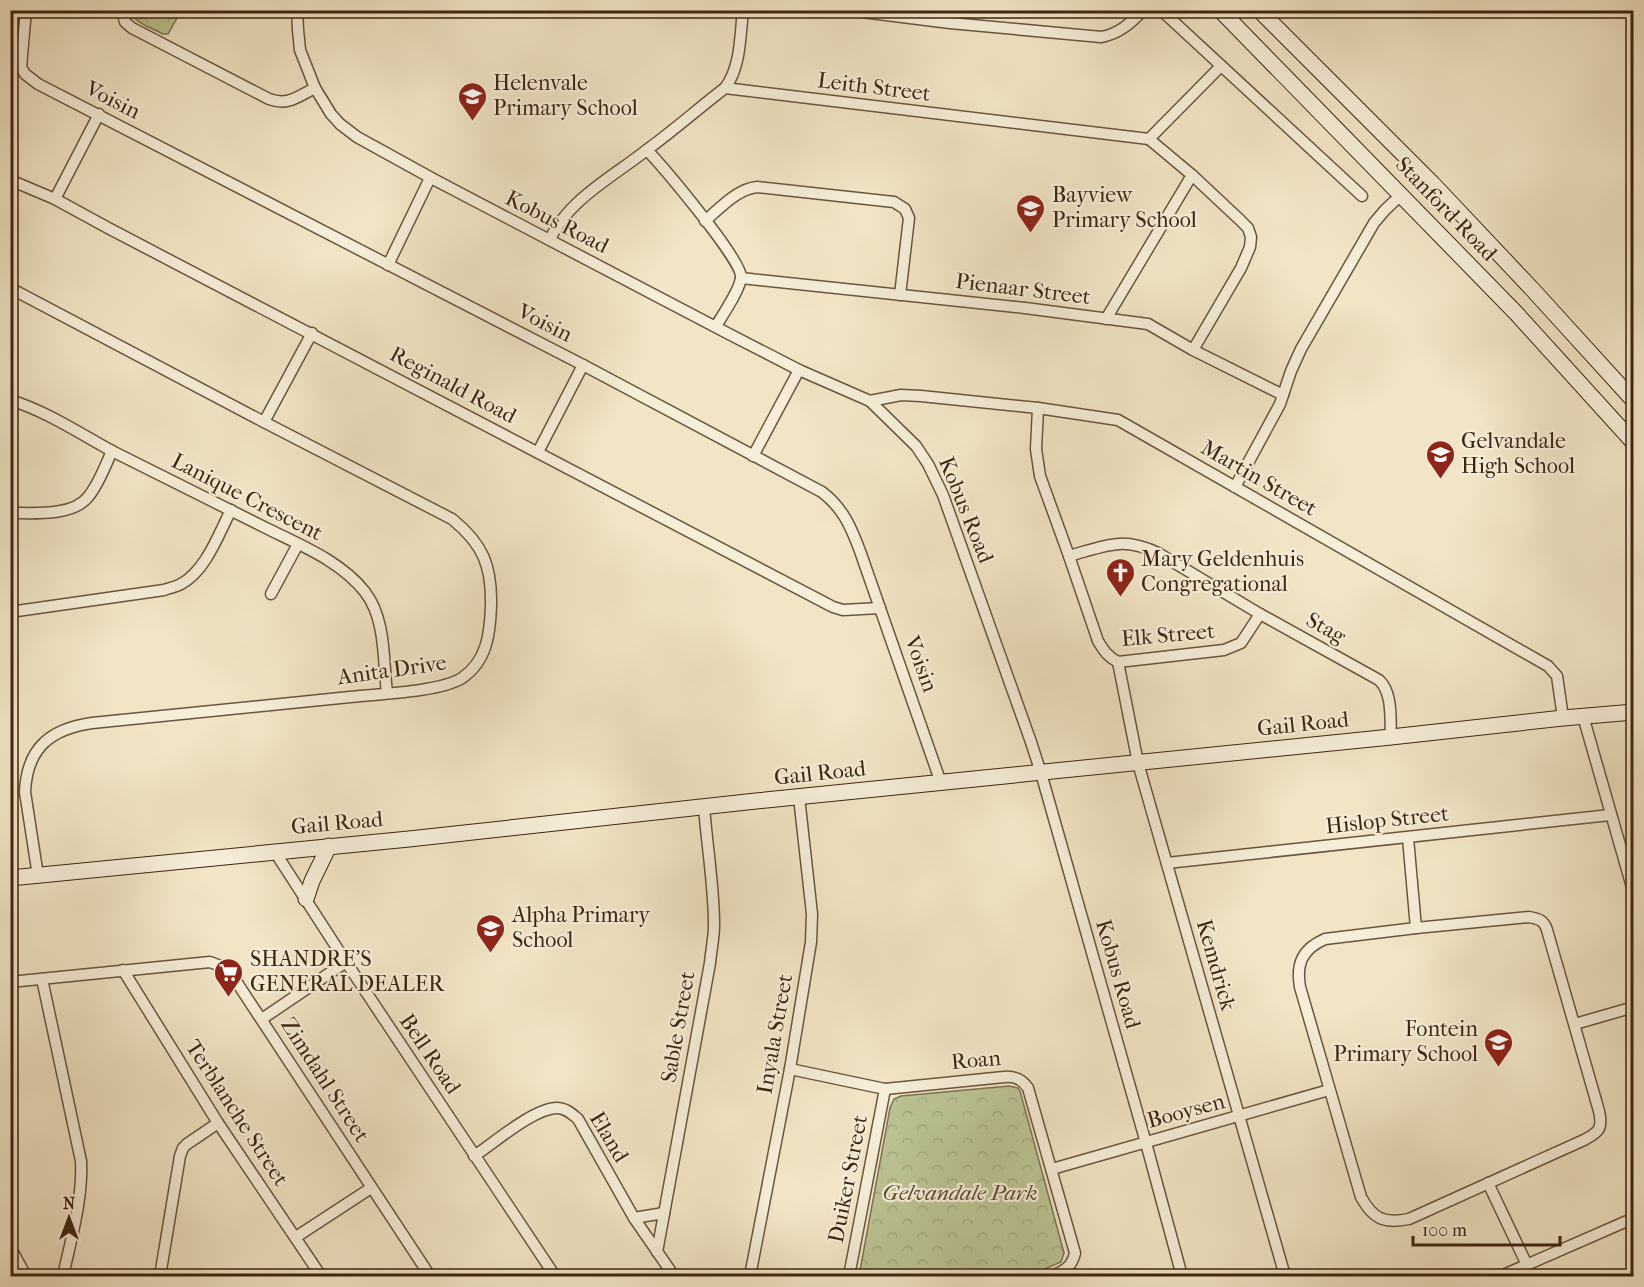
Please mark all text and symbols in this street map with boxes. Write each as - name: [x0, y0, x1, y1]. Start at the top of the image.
- street label: Leith Street: [816, 67, 932, 107]
- place label: Helenvale Primary School: [493, 70, 638, 121]
- street label: Voisin: [80, 75, 145, 125]
- school or university icon: Helenvale Primary School: [456, 80, 488, 122]
- street label: Stanford Road: [1390, 151, 1503, 267]
- place label: Bayview Primary School: [1052, 182, 1197, 233]
- street label: Kobus Road: [501, 185, 614, 260]
- school or university icon: Bayview Primary School: [1015, 192, 1047, 234]
- street label: Pienaar Street: [954, 268, 1092, 310]
- street label: Voisin: [512, 298, 577, 348]
- street label: Reginald Road: [385, 341, 522, 430]
- place label: Gelvandale High School: [1461, 428, 1575, 479]
- street label: Martin Street: [1196, 434, 1322, 522]
- school or university icon: Gelvandale High School: [1424, 438, 1456, 480]
- street label: Lanique Crescent: [167, 448, 327, 546]
- street label: Kobus Road: [933, 453, 999, 568]
- place label: Mary Geldenhuis Congregational: [1141, 546, 1304, 597]
- church icon: Mary Geldenhuis Congregational: [1104, 556, 1136, 598]
- street label: Stag: [1302, 607, 1351, 649]
- street label: Elk Street: [1120, 618, 1216, 652]
- street label: Voisin: [899, 631, 943, 696]
- street label: Anita Drive: [335, 649, 448, 691]
- street label: Gail Road: [1256, 706, 1351, 742]
- street label: Gail Road: [773, 755, 868, 791]
- street label: Hislop Street: [1324, 801, 1450, 839]
- street label: Gail Road: [290, 806, 385, 840]
- place label: Alpha Primary School: [511, 902, 651, 953]
- school or university icon: Alpha Primary School: [475, 912, 507, 954]
- street label: Kobus Road: [1090, 916, 1146, 1033]
- street label: Kemdrick: [1191, 917, 1242, 1014]
- place label: SHANDRE'S GENERAL DEALER: [250, 946, 445, 997]
- supermarket icon: SHANDRE'S GENERAL DEALER: [213, 956, 245, 998]
- street label: Sable Street: [655, 969, 701, 1085]
- street label: Inyala Street: [752, 972, 798, 1096]
- street label: Bell Road: [394, 1009, 467, 1100]
- street label: Zimdahl Street: [275, 1013, 375, 1147]
- place label: Fontein Primary School: [1333, 1016, 1478, 1067]
- school or university icon: Fontein Primary School: [1483, 1026, 1515, 1068]
- street label: Terblanche Street: [180, 1035, 294, 1191]
- street label: Roan: [950, 1045, 1002, 1075]
- street label: Booysen: [1144, 1088, 1228, 1134]
- street label: Eland: [584, 1107, 635, 1168]
- street label: Duiker Street: [823, 1113, 873, 1245]
- park label: Gelvandale Park: [883, 1180, 1038, 1206]
- north arrow: [39, 1188, 99, 1248]
- text: N: [63, 1194, 76, 1213]
- scale bar: [1413, 1209, 1560, 1247]
- text: 100 m: [1422, 1220, 1467, 1241]

